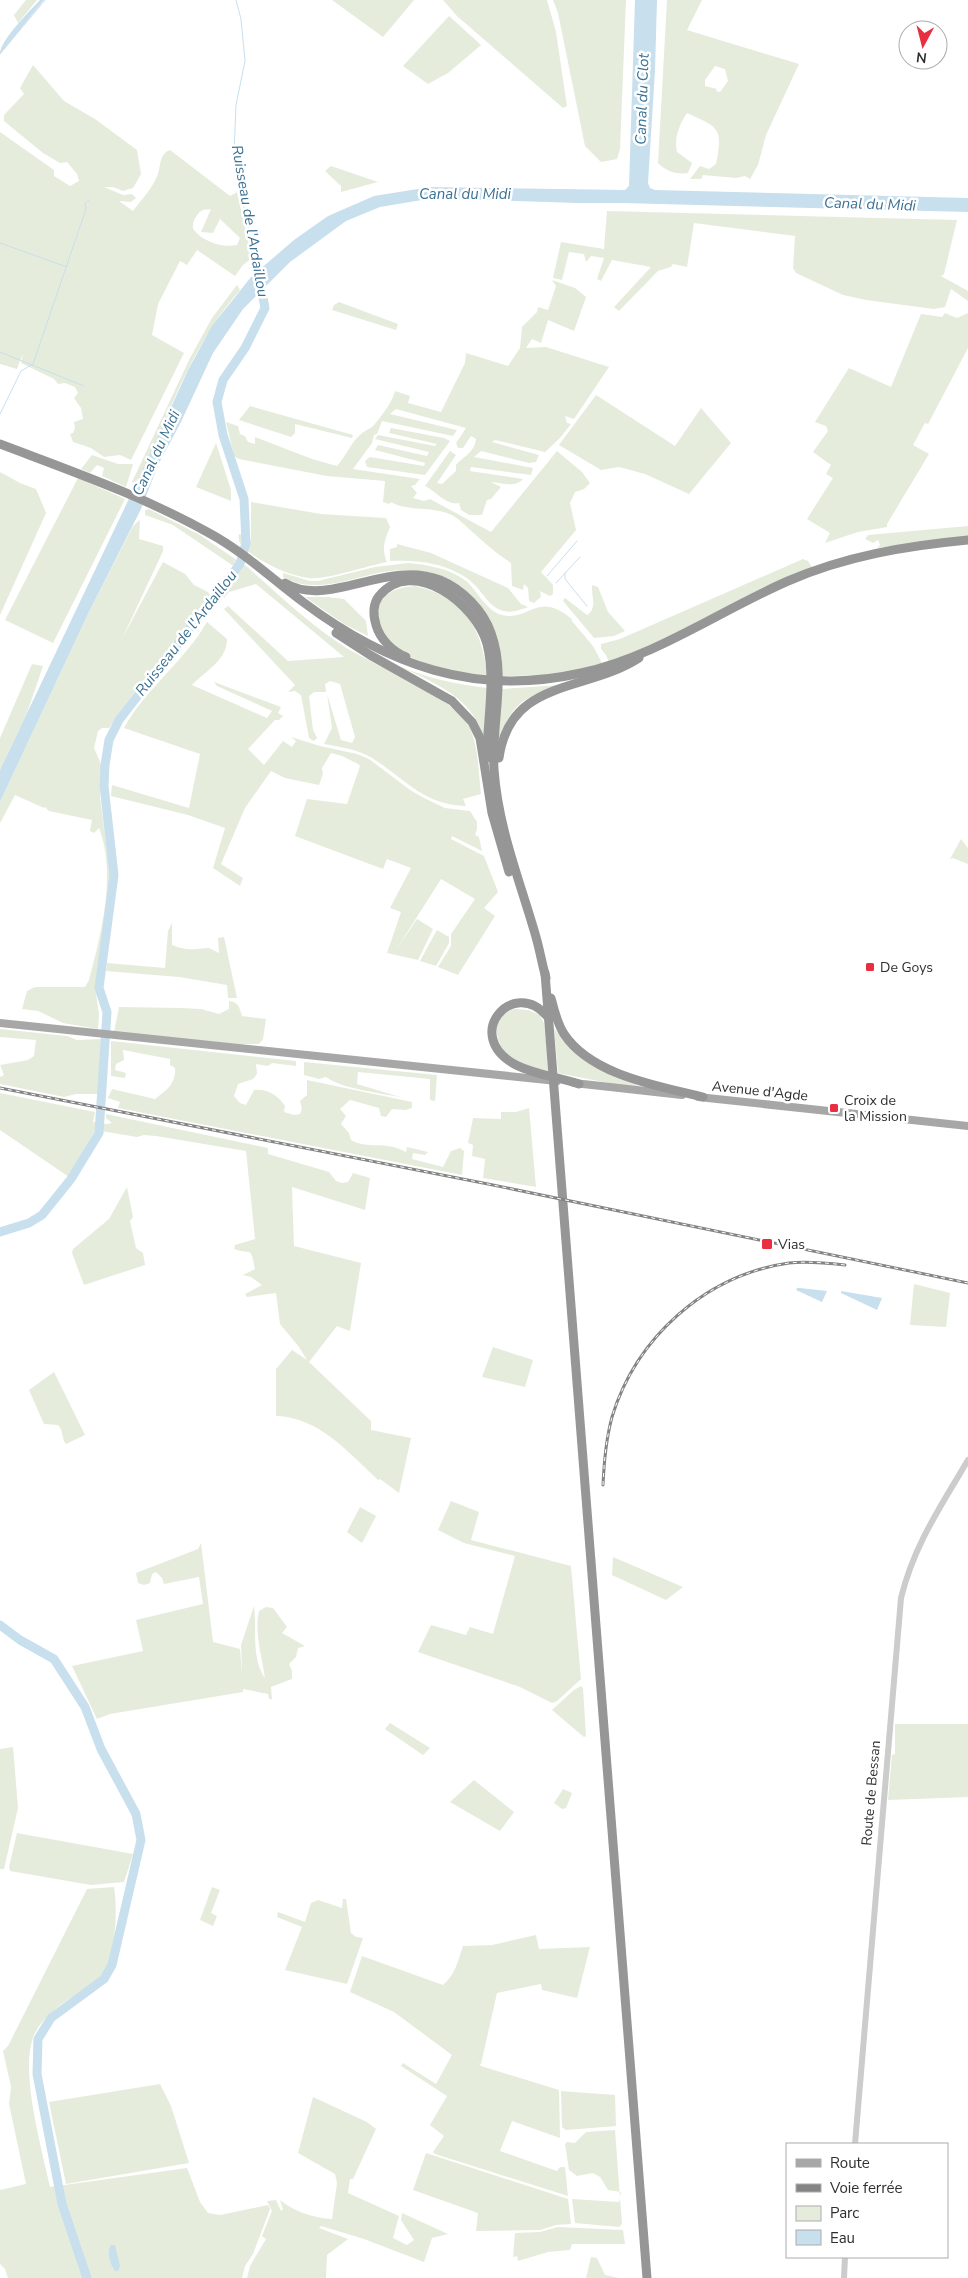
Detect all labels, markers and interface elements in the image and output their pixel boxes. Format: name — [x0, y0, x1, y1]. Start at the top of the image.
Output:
north arrow — [898, 20, 948, 70]
text: N — [915, 47, 928, 67]
water label: Canal du Clot — [630, 52, 654, 145]
water label: Ruisseau de l'Ardaillou — [227, 143, 273, 299]
water label: Canal du Midi — [419, 184, 512, 204]
water label: Canal du Midi — [824, 192, 917, 216]
water label: Canal du Midi — [127, 407, 185, 499]
water label: Ruisseau de l'Ardaillou — [131, 566, 241, 700]
place label: De Goys — [880, 958, 933, 977]
marker: De Goys — [864, 961, 876, 973]
street label: Avenue d'Agde — [711, 1077, 809, 1105]
place label: Croix de la Mission — [844, 1091, 907, 1126]
marker: Croix de la Mission — [828, 1102, 840, 1114]
place label: Vias — [777, 1235, 805, 1254]
marker: Vias — [760, 1237, 774, 1251]
street label: Route de Bessan — [857, 1740, 885, 1846]
legend — [786, 2143, 948, 2258]
text: Route — [830, 2153, 870, 2173]
text: Voie ferrée — [829, 2178, 902, 2198]
text: Parc — [830, 2203, 859, 2223]
text: Eau — [830, 2228, 855, 2248]

